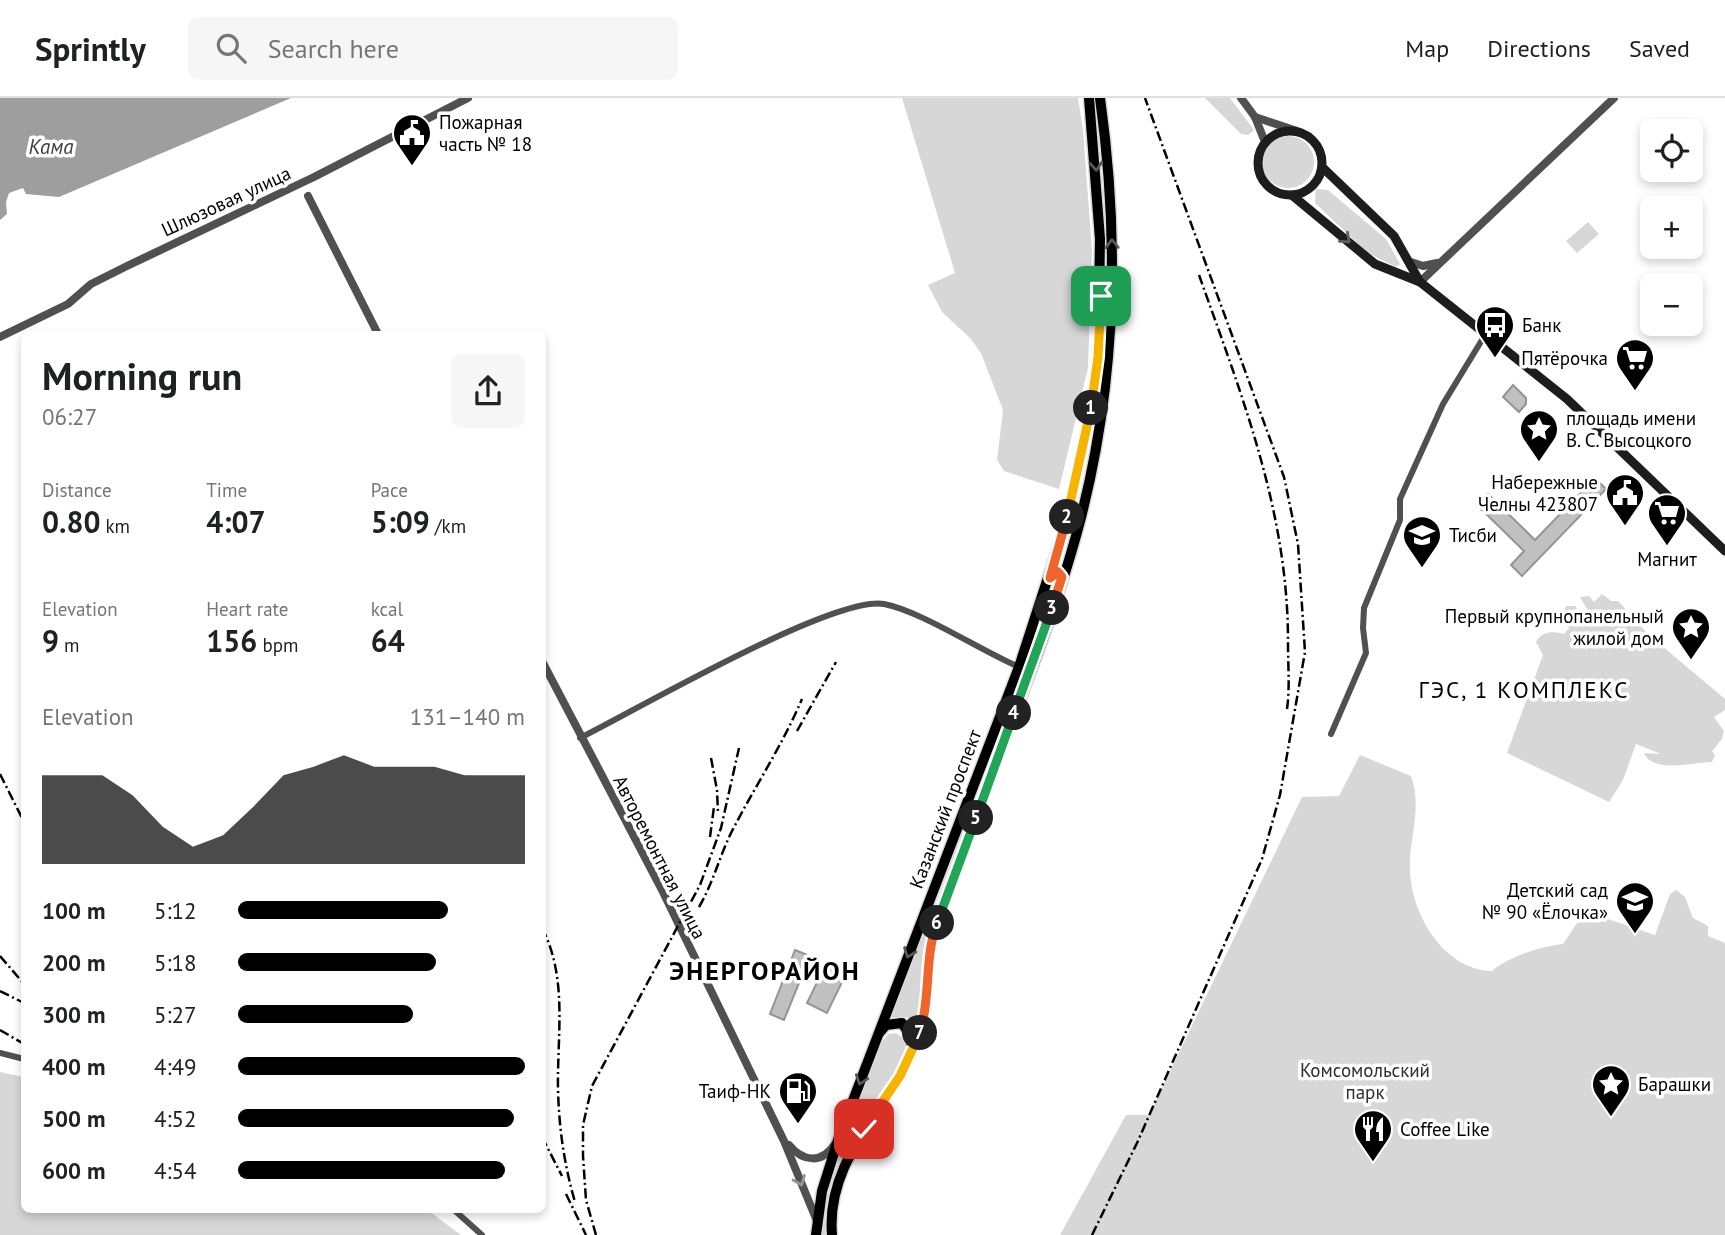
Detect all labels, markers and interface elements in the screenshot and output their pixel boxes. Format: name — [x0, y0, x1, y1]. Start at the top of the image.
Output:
search box — [188, 17, 678, 80]
text: Sprintly — [35, 27, 146, 70]
icon: search — [212, 29, 250, 67]
text: Search here — [268, 32, 399, 65]
text: Map — [1405, 33, 1449, 64]
text: Directions — [1487, 33, 1591, 64]
text: Saved — [1629, 33, 1690, 64]
place label: Пожарная часть № 18 — [439, 110, 532, 156]
public building icon: Пожарная часть № 18 — [391, 112, 433, 167]
map controls — [1640, 119, 1703, 336]
button: locate — [1640, 119, 1703, 182]
water label: Кама — [28, 133, 74, 160]
street label: Шлюзовая улица — [158, 161, 294, 241]
one-way arrow — [1088, 161, 1103, 172]
button: + — [1640, 196, 1703, 259]
one-way arrow — [1338, 231, 1351, 243]
one-way arrow — [1104, 238, 1119, 249]
pin — [1071, 266, 1131, 326]
button: − — [1640, 273, 1703, 336]
icon: arrive — [1082, 277, 1120, 315]
bus stop icon: Банк — [1474, 304, 1516, 359]
place label: Банк — [1522, 313, 1561, 337]
supermarket icon: Пятёрочка — [1614, 337, 1656, 392]
place label: Пятёрочка — [1521, 346, 1608, 370]
text: Morning run — [42, 351, 242, 400]
button: share — [451, 354, 525, 428]
pin: 1 — [1074, 390, 1108, 426]
text: 1 — [1085, 395, 1096, 419]
text: 06:27 — [42, 402, 97, 431]
place label: площадь имени В. С. Высоцкого — [1566, 406, 1696, 452]
place icon: площадь имени В. С. Высоцкого — [1518, 408, 1560, 463]
place label: Набережные Челны 423807 — [1478, 470, 1598, 516]
public building icon: Набережные Челны 423807 — [1604, 472, 1646, 527]
text: Distance — [42, 478, 112, 502]
text: Time — [206, 478, 247, 502]
text: Pace — [371, 478, 408, 502]
supermarket icon: Магнит — [1646, 492, 1688, 547]
pin: 2 — [1050, 500, 1084, 534]
text: 0.80 — [42, 502, 100, 541]
text: 4:07 — [206, 502, 265, 541]
text: 5:09 — [371, 502, 430, 541]
text: 2 — [1061, 504, 1072, 528]
text: km — [100, 514, 130, 538]
text: /km — [430, 514, 466, 538]
school or university icon: Тисби — [1401, 514, 1443, 569]
place label: Тисби — [1449, 523, 1497, 547]
place label: Магнит — [1637, 547, 1697, 571]
pin: 3 — [1034, 590, 1070, 626]
text: 3 — [1046, 595, 1057, 619]
text: Elevation — [42, 597, 118, 621]
text: Heart rate — [206, 597, 288, 621]
text: kcal — [371, 597, 403, 621]
place label: Первый крупнопанельный жилой дом — [1445, 604, 1664, 650]
place icon: Первый крупнопанельный жилой дом — [1670, 606, 1712, 661]
text: 9 — [42, 621, 59, 660]
text: 156 — [206, 621, 257, 660]
text: 64 — [371, 621, 405, 660]
text: m — [59, 633, 80, 657]
text: bpm — [257, 633, 298, 657]
district label: ГЭС, 1 КОМПЛЕКС — [1419, 675, 1629, 704]
pin: 4 — [996, 696, 1032, 730]
text: 4 — [1008, 700, 1019, 724]
text: Elevation — [42, 702, 134, 731]
text: 131–140 m — [410, 702, 525, 731]
street label: Казанский проспект — [904, 726, 986, 892]
street label: Авторемонтная улица — [608, 771, 712, 943]
pin: 5 — [958, 800, 993, 836]
text: 5 — [970, 805, 981, 829]
place label: Детский сад № 90 «Ёлочка» — [1482, 878, 1608, 924]
school or university icon: Детский сад № 90 «Ёлочка» — [1614, 880, 1656, 935]
text: 100 m — [42, 896, 105, 925]
text: 5:12 — [154, 896, 197, 925]
pin: 6 — [920, 906, 954, 940]
text: 6 — [931, 910, 942, 934]
one-way arrow — [903, 946, 917, 958]
text: 200 m — [42, 948, 105, 977]
text: 5:18 — [154, 948, 197, 977]
district label: ЭНЕРГОРАЙОН — [669, 954, 861, 987]
text: 300 m — [42, 1000, 105, 1029]
text: 5:27 — [154, 1000, 197, 1029]
pin: 7 — [902, 1016, 937, 1051]
text: 7 — [914, 1020, 925, 1044]
text: 400 m — [42, 1052, 105, 1081]
text: 4:49 — [154, 1052, 197, 1081]
park label: Комсомольский парк — [1300, 1058, 1430, 1104]
place icon: Барашки — [1590, 1063, 1632, 1118]
fuel station icon: Таиф-НК — [777, 1070, 819, 1125]
place label: Барашки — [1638, 1072, 1711, 1096]
one-way arrow — [855, 1074, 869, 1086]
place label: Таиф-НК — [699, 1079, 771, 1103]
pin — [834, 1099, 894, 1159]
text: 500 m — [42, 1104, 105, 1133]
text: 4:52 — [154, 1104, 197, 1133]
restaurant icon: Coffee Like — [1352, 1108, 1394, 1163]
icon: check — [845, 1110, 883, 1148]
place label: Coffee Like — [1400, 1117, 1490, 1141]
text: 600 m — [42, 1156, 105, 1185]
text: 4:54 — [154, 1156, 197, 1185]
one-way arrow — [792, 1174, 806, 1186]

